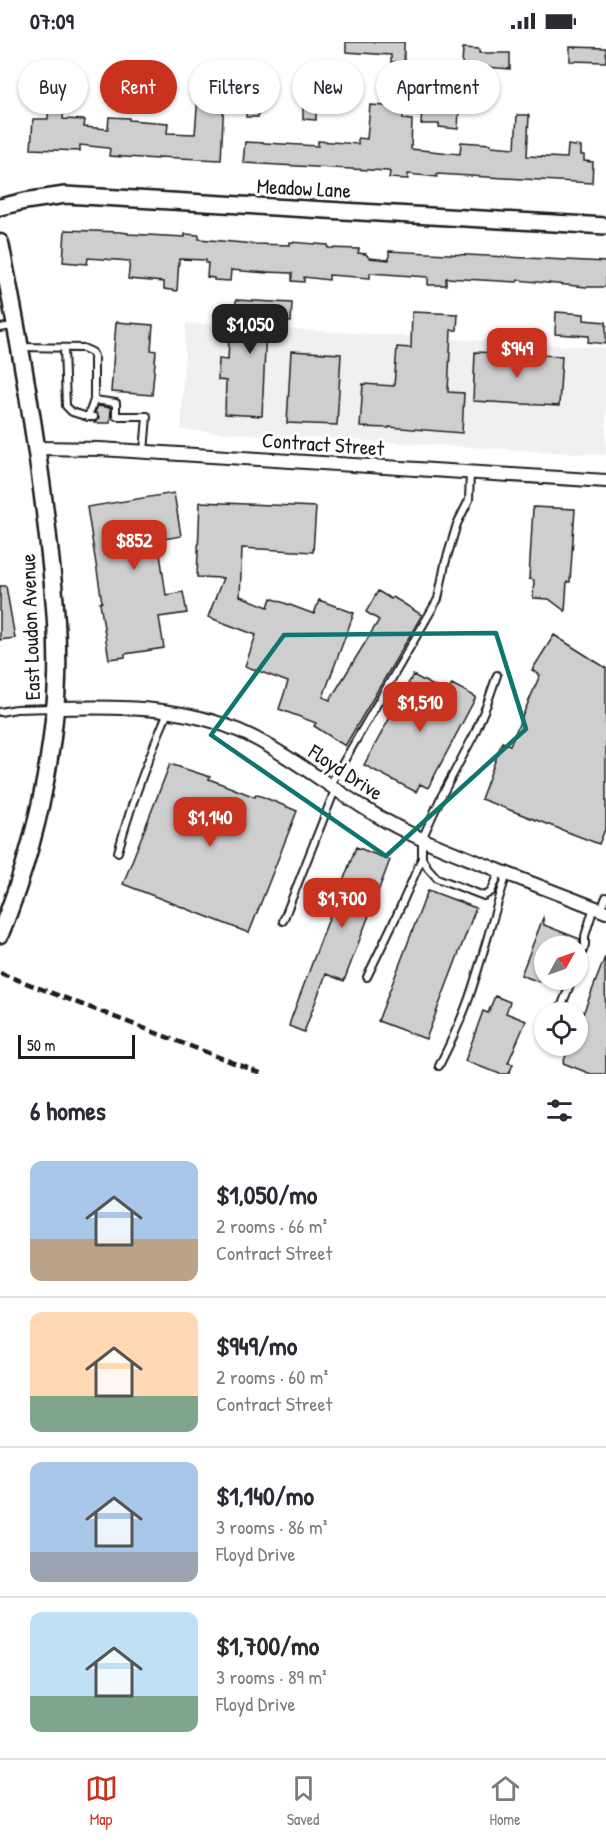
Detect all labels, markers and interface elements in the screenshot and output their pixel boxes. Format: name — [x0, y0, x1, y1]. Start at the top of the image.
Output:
text: 07:09 — [30, 6, 74, 36]
chip: Buy — [18, 60, 88, 114]
chip: Rent — [100, 60, 177, 114]
chip: Filters — [189, 60, 280, 114]
chip: New — [292, 60, 364, 114]
chip: Apartment — [376, 60, 500, 114]
street label: Meadow Lane — [256, 171, 352, 205]
pin: $1,050 — [201, 304, 299, 355]
text: $1,050 — [226, 310, 274, 337]
pin: $949 — [481, 328, 553, 379]
text: $949 — [501, 334, 533, 361]
street label: Contract Street — [261, 425, 386, 463]
pin: $852 — [98, 520, 170, 571]
text: $852 — [116, 526, 152, 553]
street label: East Loudon Avenue — [13, 553, 47, 701]
pin: $1,510 — [371, 682, 469, 733]
text: $1,510 — [397, 688, 443, 715]
street label: Floyd Drive — [302, 737, 389, 807]
pin: $1,140 — [161, 797, 259, 848]
text: $1,140 — [187, 803, 233, 830]
pin: $1,700 — [293, 878, 391, 929]
text: $1,700 — [317, 884, 367, 911]
north arrow — [534, 936, 588, 990]
map controls — [534, 936, 588, 1056]
button: locate — [534, 1002, 588, 1056]
scale bar — [18, 1032, 135, 1060]
text: 50 m — [27, 1034, 56, 1056]
text: 6 homes — [30, 1093, 106, 1128]
icon: filters — [543, 1094, 576, 1127]
text: $1,050/mo — [216, 1177, 317, 1212]
icon: home — [78, 1185, 150, 1257]
text: 2 rooms · 66 m² — [216, 1212, 327, 1239]
text: Contract Street — [216, 1239, 332, 1266]
text: $949/mo — [216, 1328, 297, 1363]
icon: home — [78, 1336, 150, 1408]
text: 2 rooms · 60 m² — [216, 1363, 328, 1390]
text: Contract Street — [216, 1390, 332, 1417]
text: $1,140/mo — [216, 1478, 314, 1513]
icon: home — [78, 1486, 150, 1558]
text: 3 rooms · 86 m² — [216, 1513, 327, 1540]
text: Floyd Drive — [216, 1540, 295, 1567]
text: $1,700/mo — [216, 1628, 319, 1663]
icon: home — [78, 1636, 150, 1708]
text: 3 rooms · 89 m² — [216, 1663, 327, 1690]
text: Floyd Drive — [216, 1690, 295, 1717]
tab: Map — [85, 1772, 118, 1830]
tab: Saved — [287, 1772, 320, 1830]
tab: Home — [489, 1772, 522, 1830]

